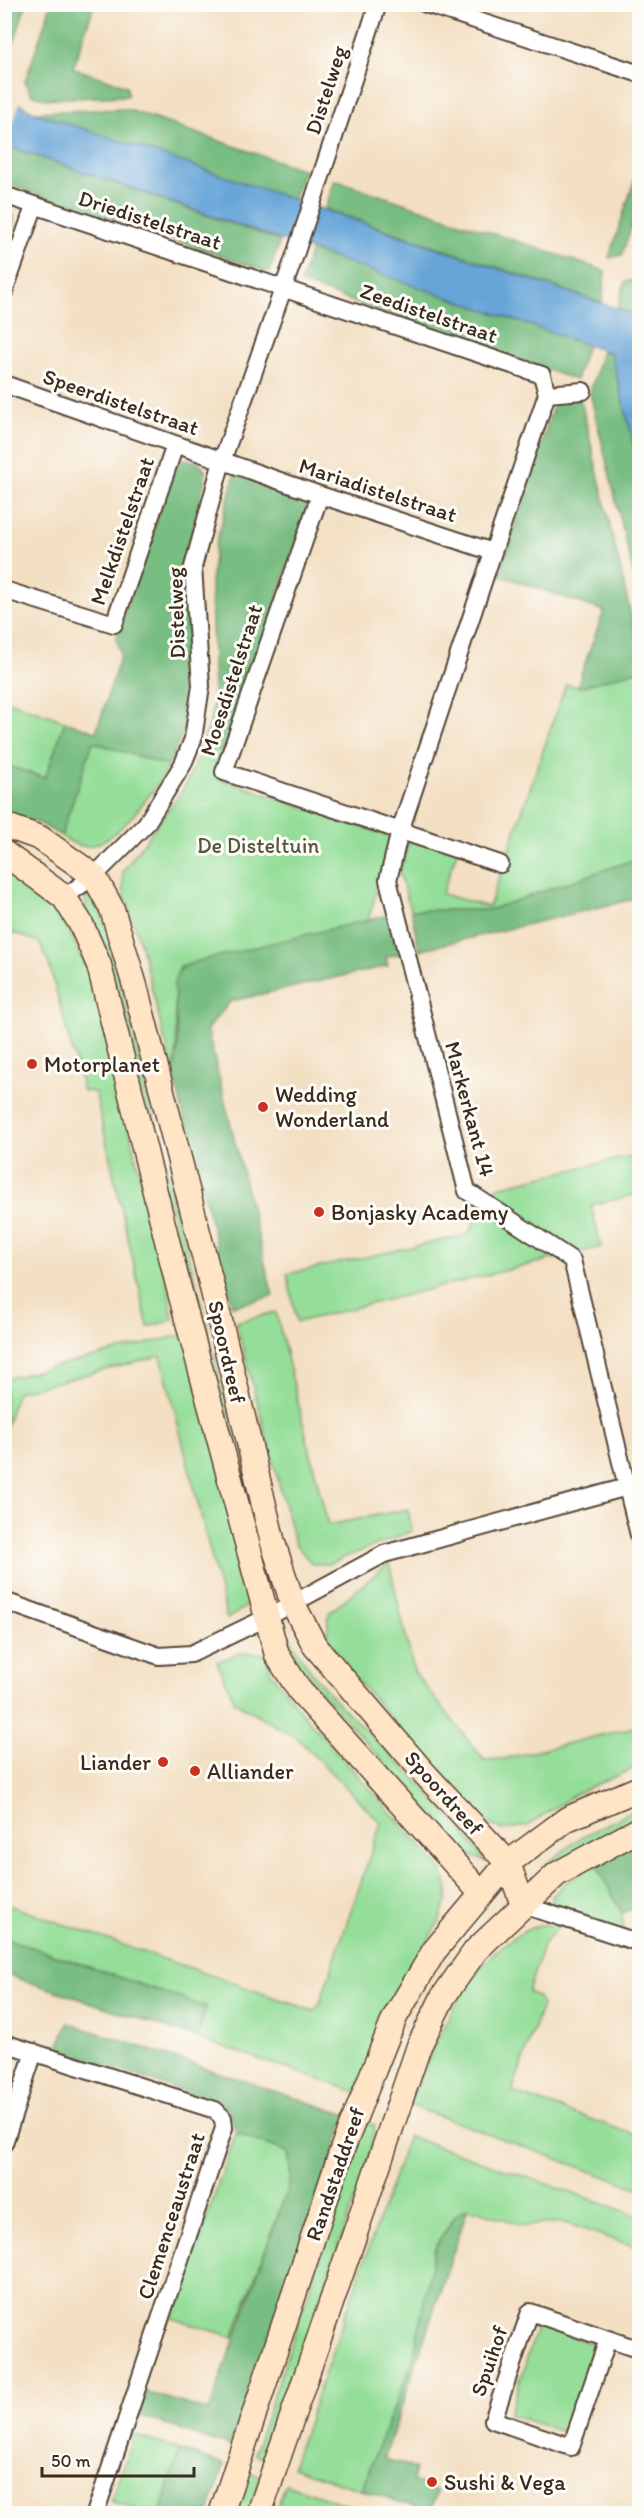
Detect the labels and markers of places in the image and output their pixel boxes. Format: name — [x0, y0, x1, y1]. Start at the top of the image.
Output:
place label: Motorplanet — [44, 1051, 160, 1078]
marker: Motorplanet — [25, 1057, 39, 1071]
place label: Wedding Wonderland — [275, 1081, 389, 1133]
marker: Wedding Wonderland — [256, 1100, 270, 1114]
place label: Bonjasky Academy — [331, 1199, 509, 1226]
marker: Bonjasky Academy — [312, 1205, 326, 1219]
place label: Liander — [80, 1749, 151, 1776]
marker: Liander — [156, 1755, 170, 1769]
place label: Alliander — [207, 1758, 294, 1785]
marker: Alliander — [188, 1764, 202, 1778]
place label: Sushi & Vega — [444, 2469, 566, 2496]
marker: Sushi & Vega — [425, 2475, 439, 2489]

